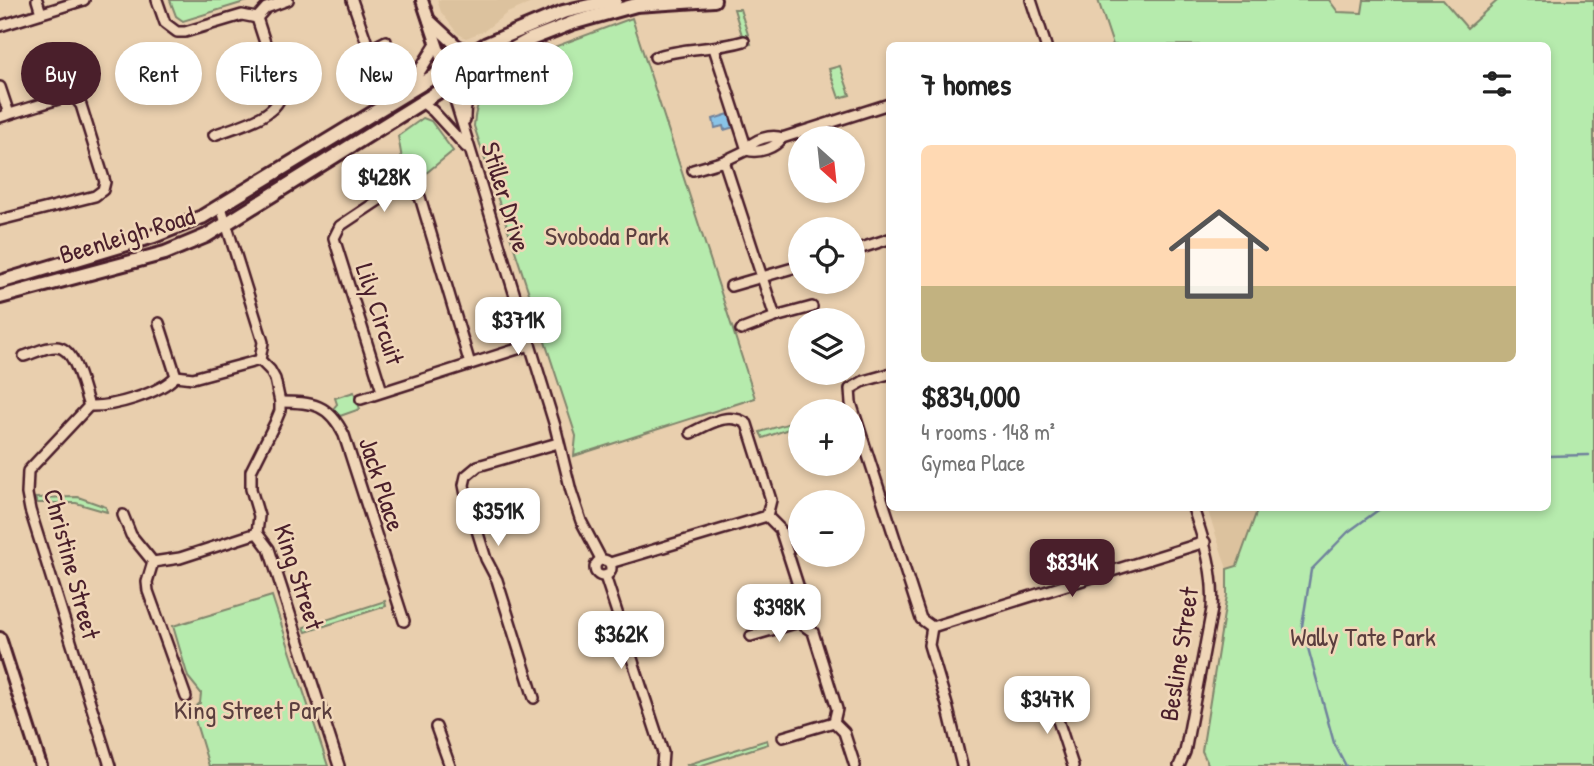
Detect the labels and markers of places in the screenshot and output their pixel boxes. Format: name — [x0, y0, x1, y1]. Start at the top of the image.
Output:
pin: $428K — [335, 154, 433, 214]
pin: $371K — [469, 298, 567, 357]
pin: $351K — [449, 489, 547, 548]
pin: $834K — [1023, 540, 1121, 599]
pin: $398K — [730, 584, 828, 644]
pin: $362K — [572, 612, 670, 671]
pin: $347K — [998, 676, 1096, 736]

